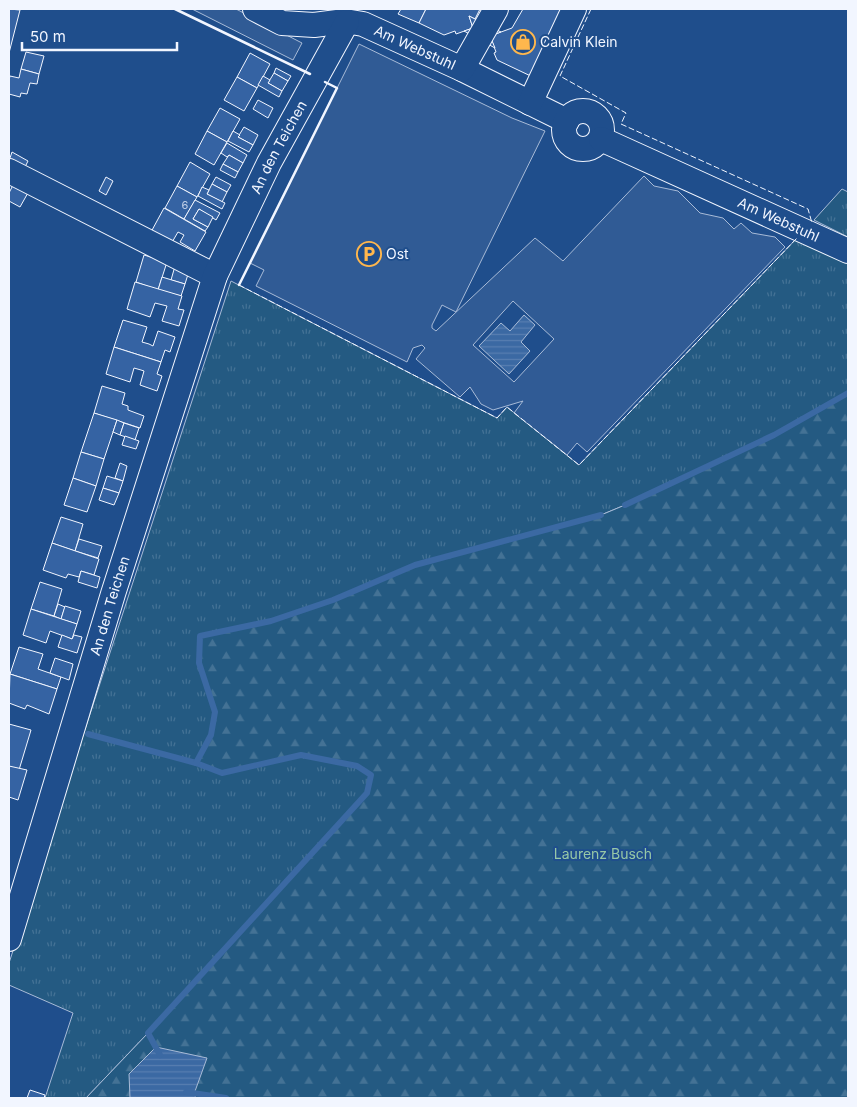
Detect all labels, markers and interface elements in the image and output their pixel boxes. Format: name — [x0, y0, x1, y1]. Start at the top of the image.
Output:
scale bar — [22, 20, 178, 52]
street label: Am Webstuhl — [372, 21, 459, 73]
text: 50 m — [30, 27, 66, 46]
shop icon: Calvin Klein — [510, 29, 536, 55]
place label: Calvin Klein — [540, 33, 618, 50]
street label: An den Teichen — [247, 97, 310, 196]
street label: Am Webstuhl — [735, 193, 822, 245]
house number: 6 — [182, 198, 189, 212]
parking icon: Ost — [356, 241, 382, 267]
place label: Ost — [386, 245, 409, 262]
street label: An den Teichen — [86, 554, 133, 657]
park label: Laurenz Busch — [554, 845, 652, 862]

